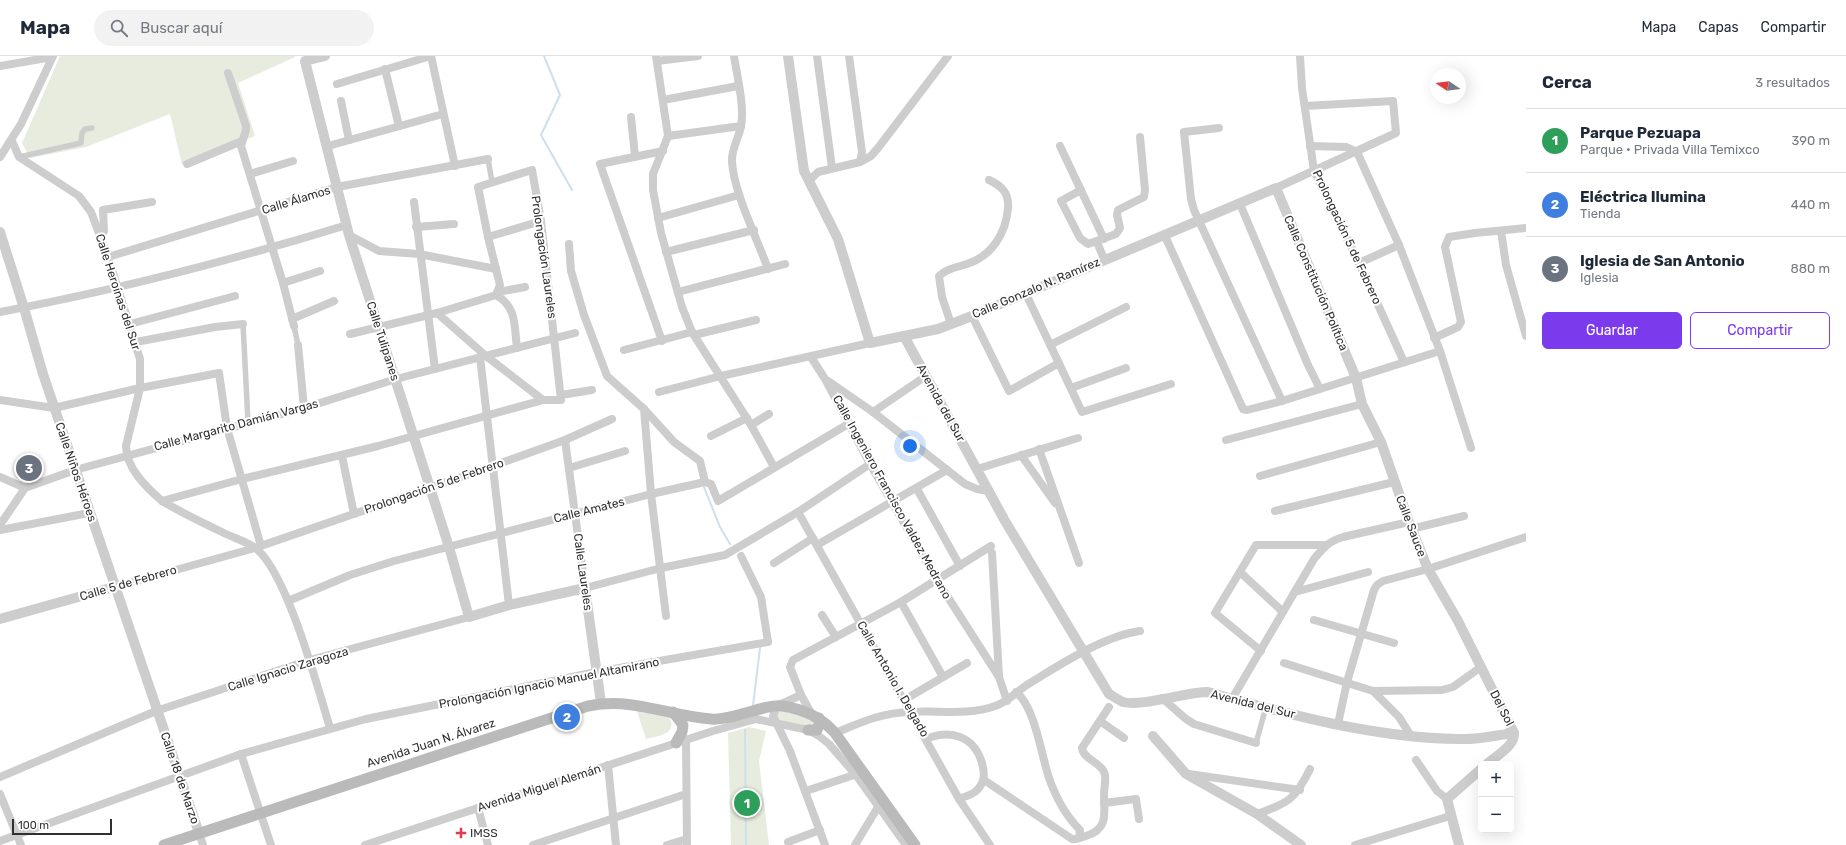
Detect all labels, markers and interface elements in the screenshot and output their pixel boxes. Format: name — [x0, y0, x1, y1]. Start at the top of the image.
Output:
search box — [94, 10, 374, 46]
text: Mapa — [20, 16, 70, 39]
icon: search — [108, 17, 130, 39]
text: Buscar aquí — [140, 19, 222, 37]
text: Mapa — [1641, 19, 1676, 36]
text: Capas — [1698, 19, 1739, 36]
text: Compartir — [1761, 19, 1826, 36]
north arrow — [1430, 68, 1466, 104]
text: Cerca — [1542, 72, 1592, 92]
text: 3 resultados — [1755, 75, 1830, 90]
text: Parque Pezuapa — [1580, 124, 1701, 142]
text: 1 — [1552, 133, 1558, 148]
text: 390 m — [1791, 133, 1830, 148]
text: Parque · Privada Villa Temixco — [1580, 142, 1760, 157]
street label: Prolongación 5 de Febrero — [1310, 168, 1384, 307]
street label: Calle Álamos — [260, 183, 332, 217]
text: Eléctrica Ilumina — [1580, 188, 1706, 206]
street label: Prolongación Laureles — [528, 195, 560, 319]
text: 2 — [1551, 197, 1559, 212]
text: 440 m — [1791, 197, 1830, 212]
text: Tienda — [1580, 206, 1621, 221]
street label: Calle Constitución Política — [1281, 213, 1351, 353]
street label: Calle Heroínas del Sur — [93, 232, 144, 352]
text: Iglesia de San Antonio — [1580, 252, 1745, 270]
street label: Calle Gonzalo N. Ramírez — [970, 255, 1102, 321]
text: 3 — [1551, 261, 1559, 276]
text: 880 m — [1790, 261, 1830, 276]
text: Iglesia — [1580, 270, 1619, 285]
street label: Calle Tulipanes — [364, 299, 402, 383]
button: Guardar — [1542, 312, 1682, 349]
button: Compartir — [1690, 312, 1830, 349]
street label: Avenida del Sur — [914, 362, 968, 445]
street label: Calle Ingeniero Francisco Valdez Medrano — [830, 393, 954, 601]
street label: Calle Margarito Damián Vargas — [152, 396, 320, 454]
street label: Calle Niños Héroes — [52, 421, 100, 523]
your location — [900, 436, 920, 456]
pin: 3 — [16, 453, 42, 483]
street label: Prolongación 5 de Febrero — [362, 455, 506, 516]
street label: Calle Sauce — [1393, 493, 1429, 559]
street label: Calle Amates — [552, 494, 626, 526]
street label: Calle Laureles — [571, 533, 595, 611]
street label: Calle 5 de Febrero — [78, 562, 178, 604]
street label: Calle Antonio I. Delgado — [854, 619, 932, 740]
street label: Calle Ignacio Zaragoza — [226, 644, 350, 694]
street label: Prolongación Ignacio Manuel Altamirano — [438, 655, 660, 711]
street label: Avenida del Sur — [1209, 687, 1297, 721]
street label: Del Sol — [1487, 688, 1517, 728]
pin: 2 — [554, 702, 580, 732]
street label: Avenida Juan N. Álvarez — [365, 716, 497, 770]
street label: Calle 18 de Marzo — [158, 730, 202, 826]
street label: Avenida Miguel Alemán — [475, 761, 603, 815]
map controls — [1478, 761, 1514, 833]
button: + — [1478, 761, 1514, 797]
pin: 1 — [734, 788, 760, 818]
button: − — [1478, 797, 1514, 833]
scale bar — [12, 817, 112, 836]
text: 100 m — [18, 819, 49, 832]
place label: IMSS — [470, 826, 498, 840]
marker: IMSS — [455, 827, 467, 839]

